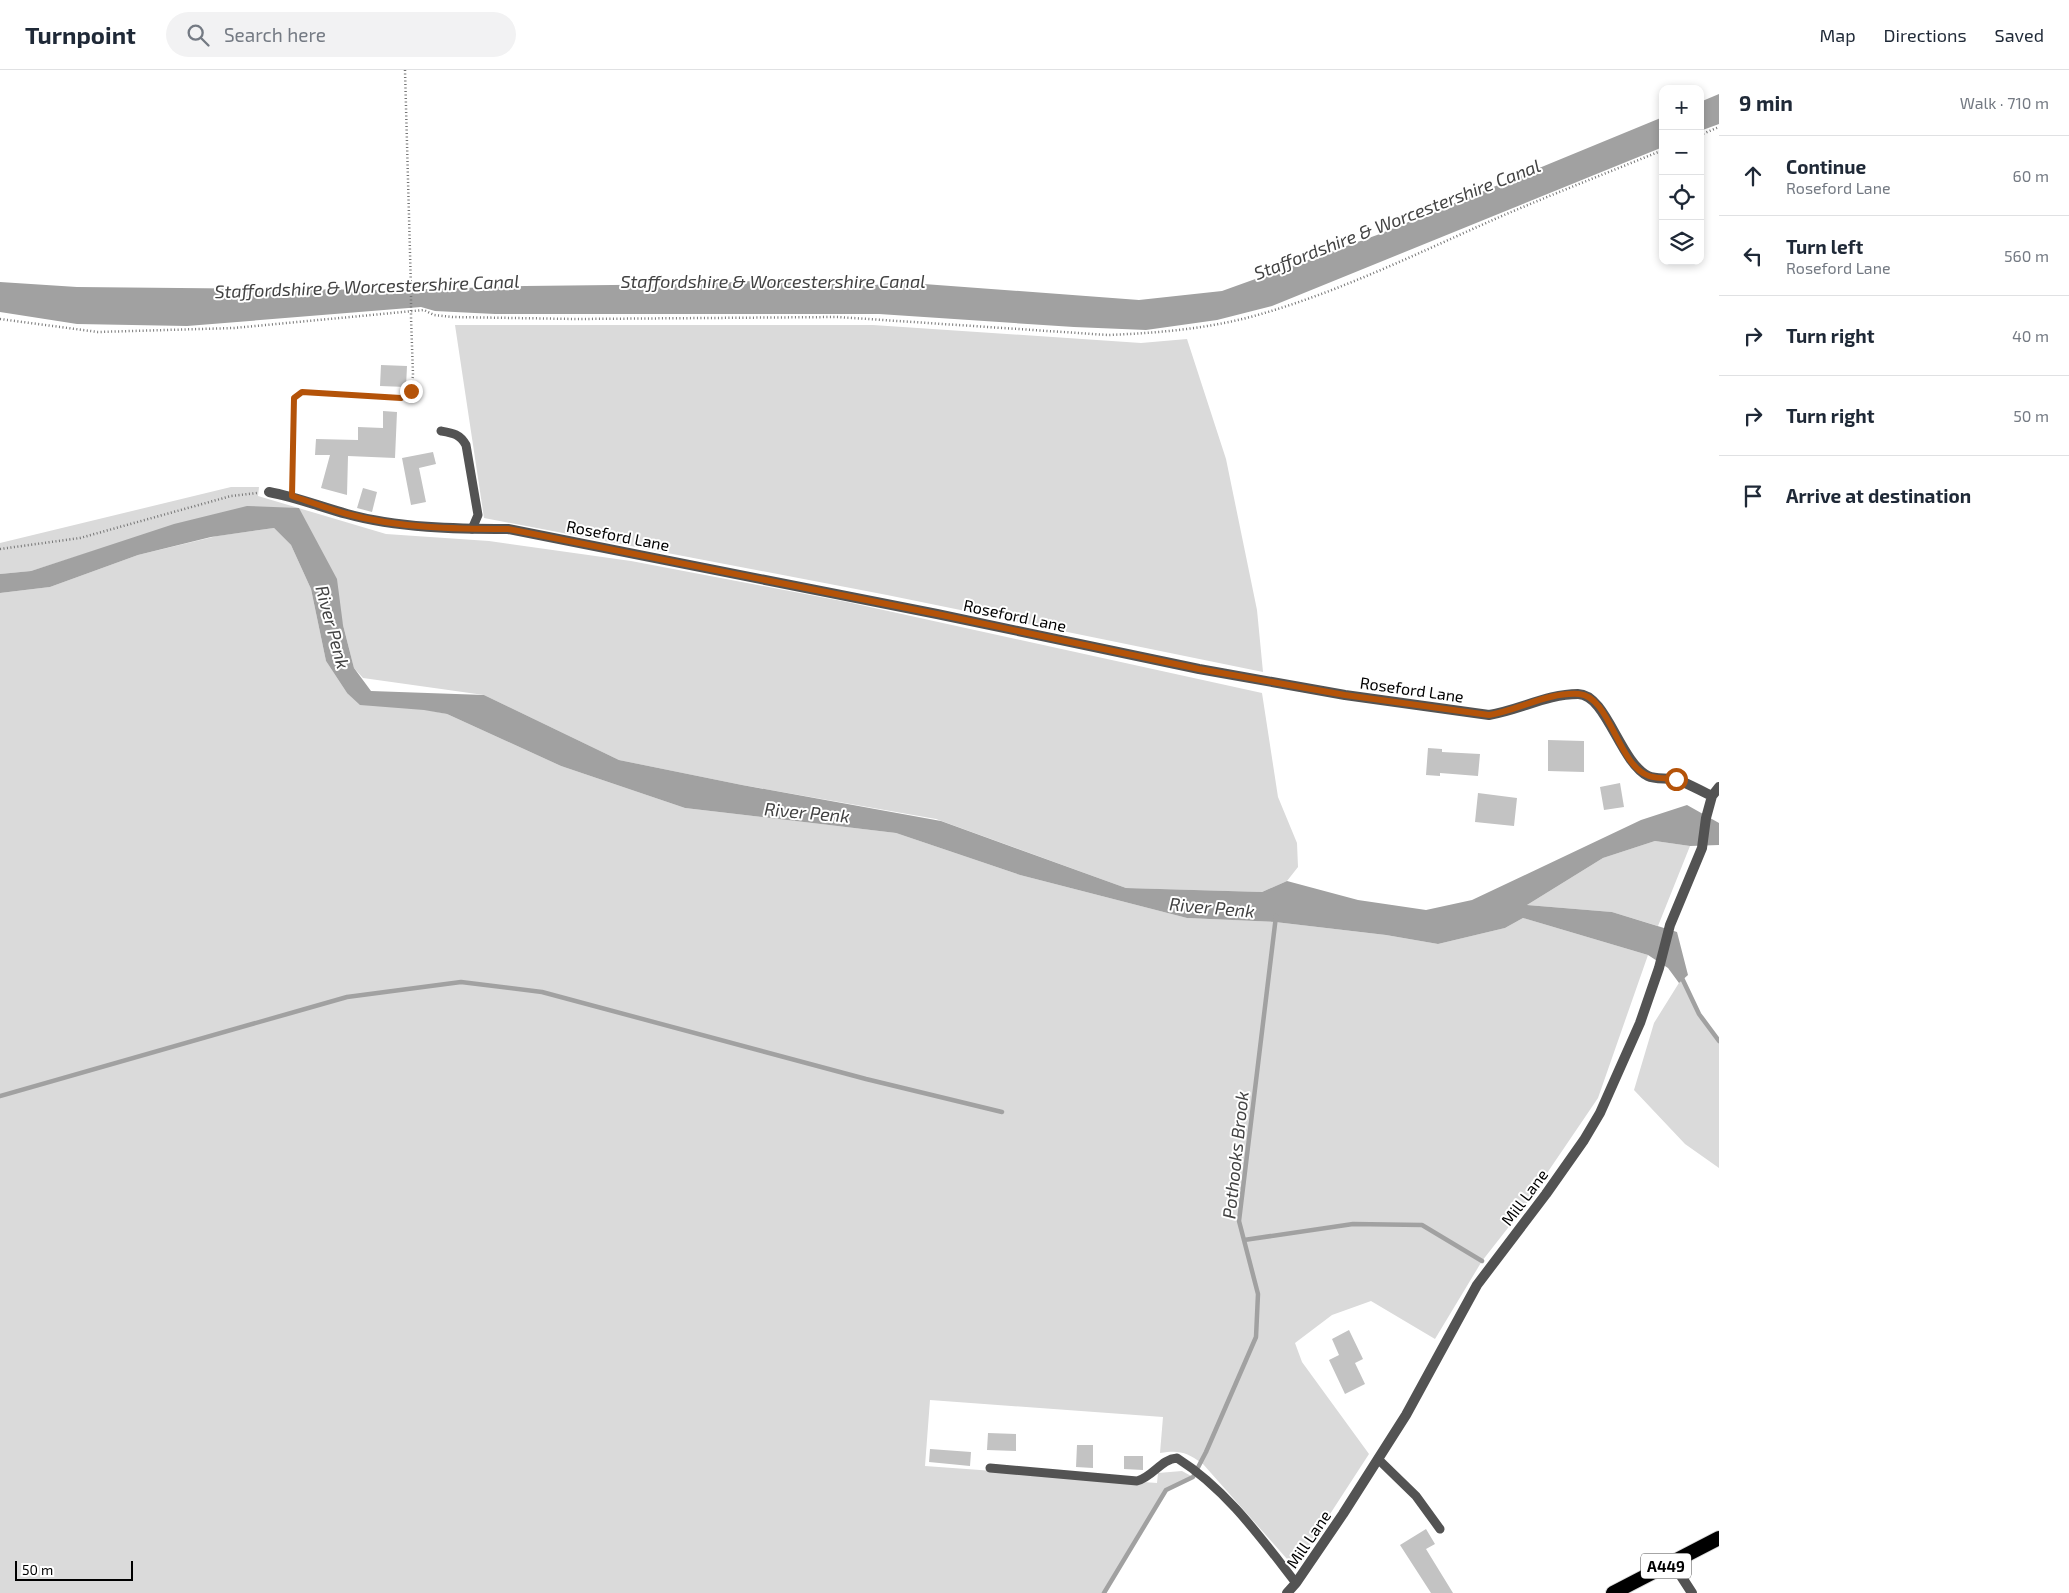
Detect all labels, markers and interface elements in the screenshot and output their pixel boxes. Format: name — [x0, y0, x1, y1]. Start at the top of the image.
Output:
search box — [166, 12, 516, 57]
text: Turnpoint — [25, 20, 136, 49]
icon: search — [184, 21, 212, 49]
text: Search here — [224, 23, 326, 46]
text: Map — [1819, 24, 1856, 46]
text: Directions — [1884, 24, 1967, 46]
text: Saved — [1995, 24, 2044, 46]
map controls — [1659, 85, 1704, 265]
button: + — [1659, 85, 1704, 130]
text: 9 min — [1739, 90, 1793, 115]
text: Walk · 710 m — [1960, 93, 2049, 112]
button: − — [1659, 130, 1704, 175]
water label: Staffordshire & Worcestershire Canal — [1251, 154, 1543, 284]
text: Continue — [1786, 155, 1866, 178]
icon: ahead — [1739, 162, 1767, 190]
text: 60 m — [2013, 166, 2049, 185]
button: locate — [1659, 175, 1704, 220]
text: Roseford Lane — [1786, 178, 1891, 197]
button: layers — [1659, 220, 1704, 265]
text: Turn left — [1786, 235, 1863, 258]
icon: left — [1739, 242, 1767, 270]
text: 560 m — [2004, 246, 2049, 265]
text: Roseford Lane — [1786, 258, 1891, 277]
water label: Staffordshire & Worcestershire Canal — [214, 270, 520, 302]
water label: Staffordshire & Worcestershire Canal — [620, 270, 926, 292]
icon: right — [1739, 322, 1767, 350]
text: Turn right — [1786, 324, 1874, 347]
text: 40 m — [2012, 326, 2049, 345]
route end — [400, 380, 423, 403]
icon: right — [1739, 402, 1767, 430]
text: Turn right — [1786, 404, 1874, 427]
text: 50 m — [2013, 406, 2049, 425]
icon: arrive — [1739, 482, 1767, 510]
text: Arrive at destination — [1786, 484, 1971, 507]
street label: Roseford Lane — [565, 516, 671, 554]
water label: River Penk — [311, 583, 355, 671]
street label: Roseford Lane — [962, 595, 1068, 635]
street label: Roseford Lane — [1359, 672, 1465, 706]
route start — [1665, 768, 1688, 791]
water label: River Penk — [763, 797, 851, 827]
water label: River Penk — [1168, 892, 1256, 922]
water label: Pothooks Brook — [1217, 1090, 1253, 1220]
street label: Mill Lane — [1497, 1165, 1551, 1229]
street label: Mill Lane — [1282, 1507, 1334, 1571]
road number: A449 — [1641, 1554, 1691, 1578]
scale bar — [15, 1558, 132, 1581]
text: 50 m — [22, 1561, 53, 1578]

